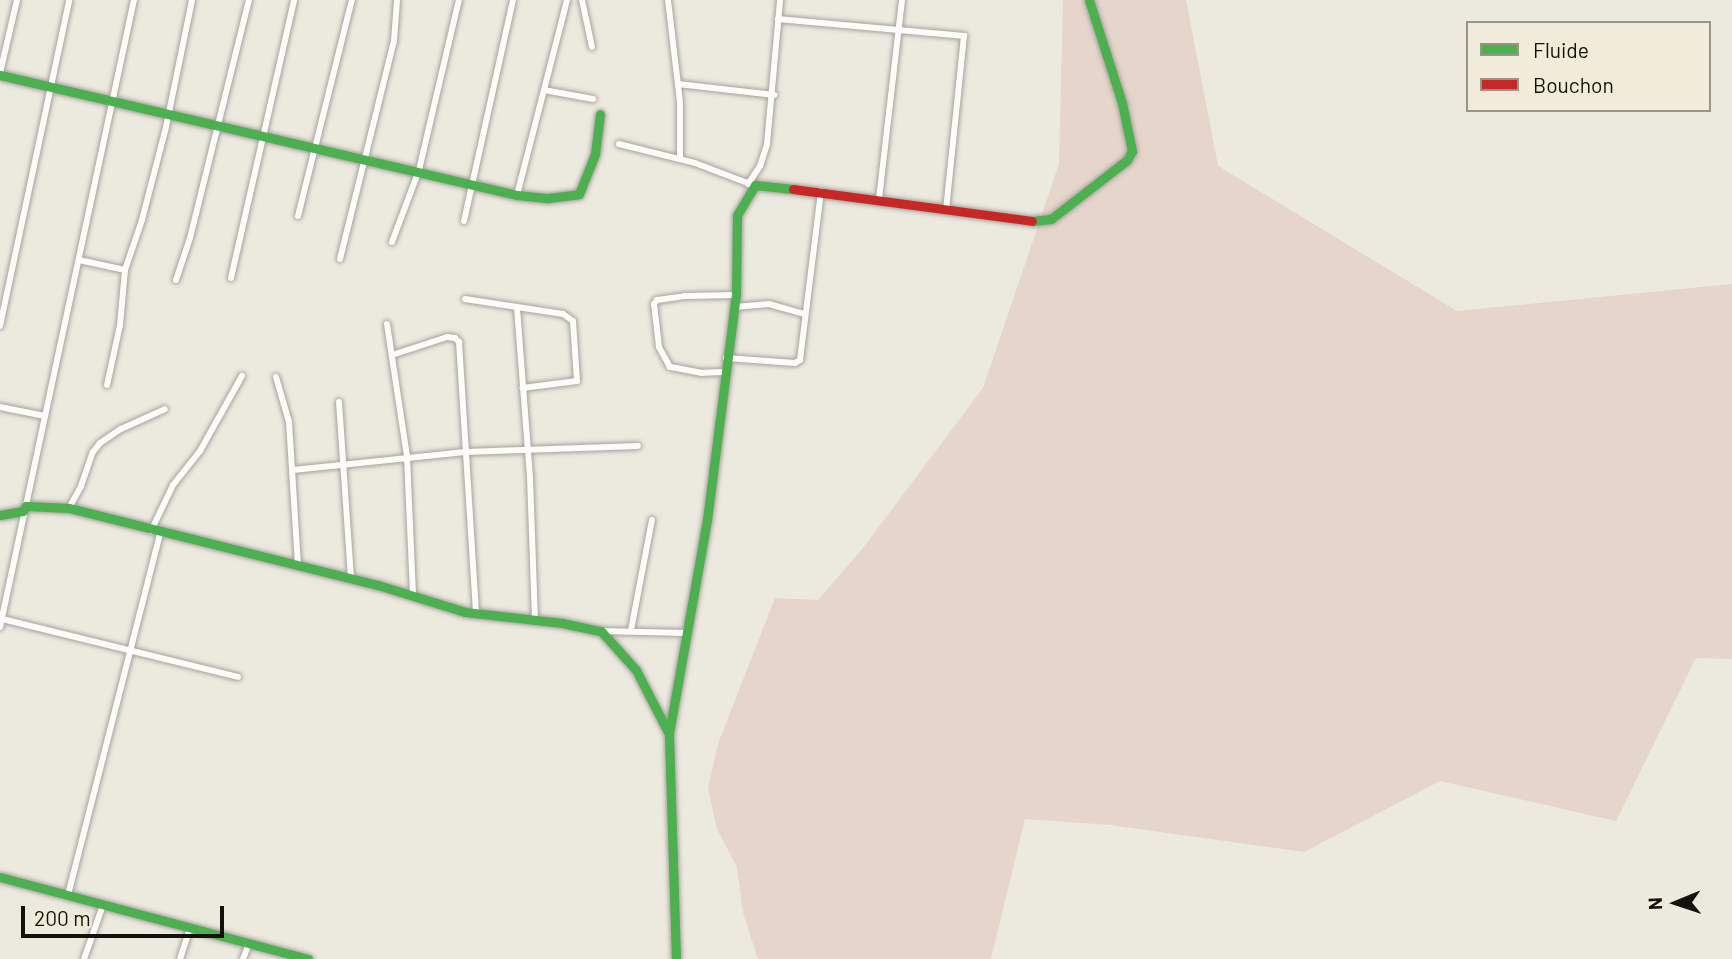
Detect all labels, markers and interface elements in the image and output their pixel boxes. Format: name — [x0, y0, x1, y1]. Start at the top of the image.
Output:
legend — [1466, 21, 1711, 112]
text: Fluide — [1533, 37, 1589, 62]
text: Bouchon — [1533, 72, 1614, 97]
north arrow — [1641, 868, 1711, 938]
scale bar — [24, 892, 228, 936]
text: N — [1643, 897, 1666, 910]
text: 200 m — [34, 905, 91, 930]

